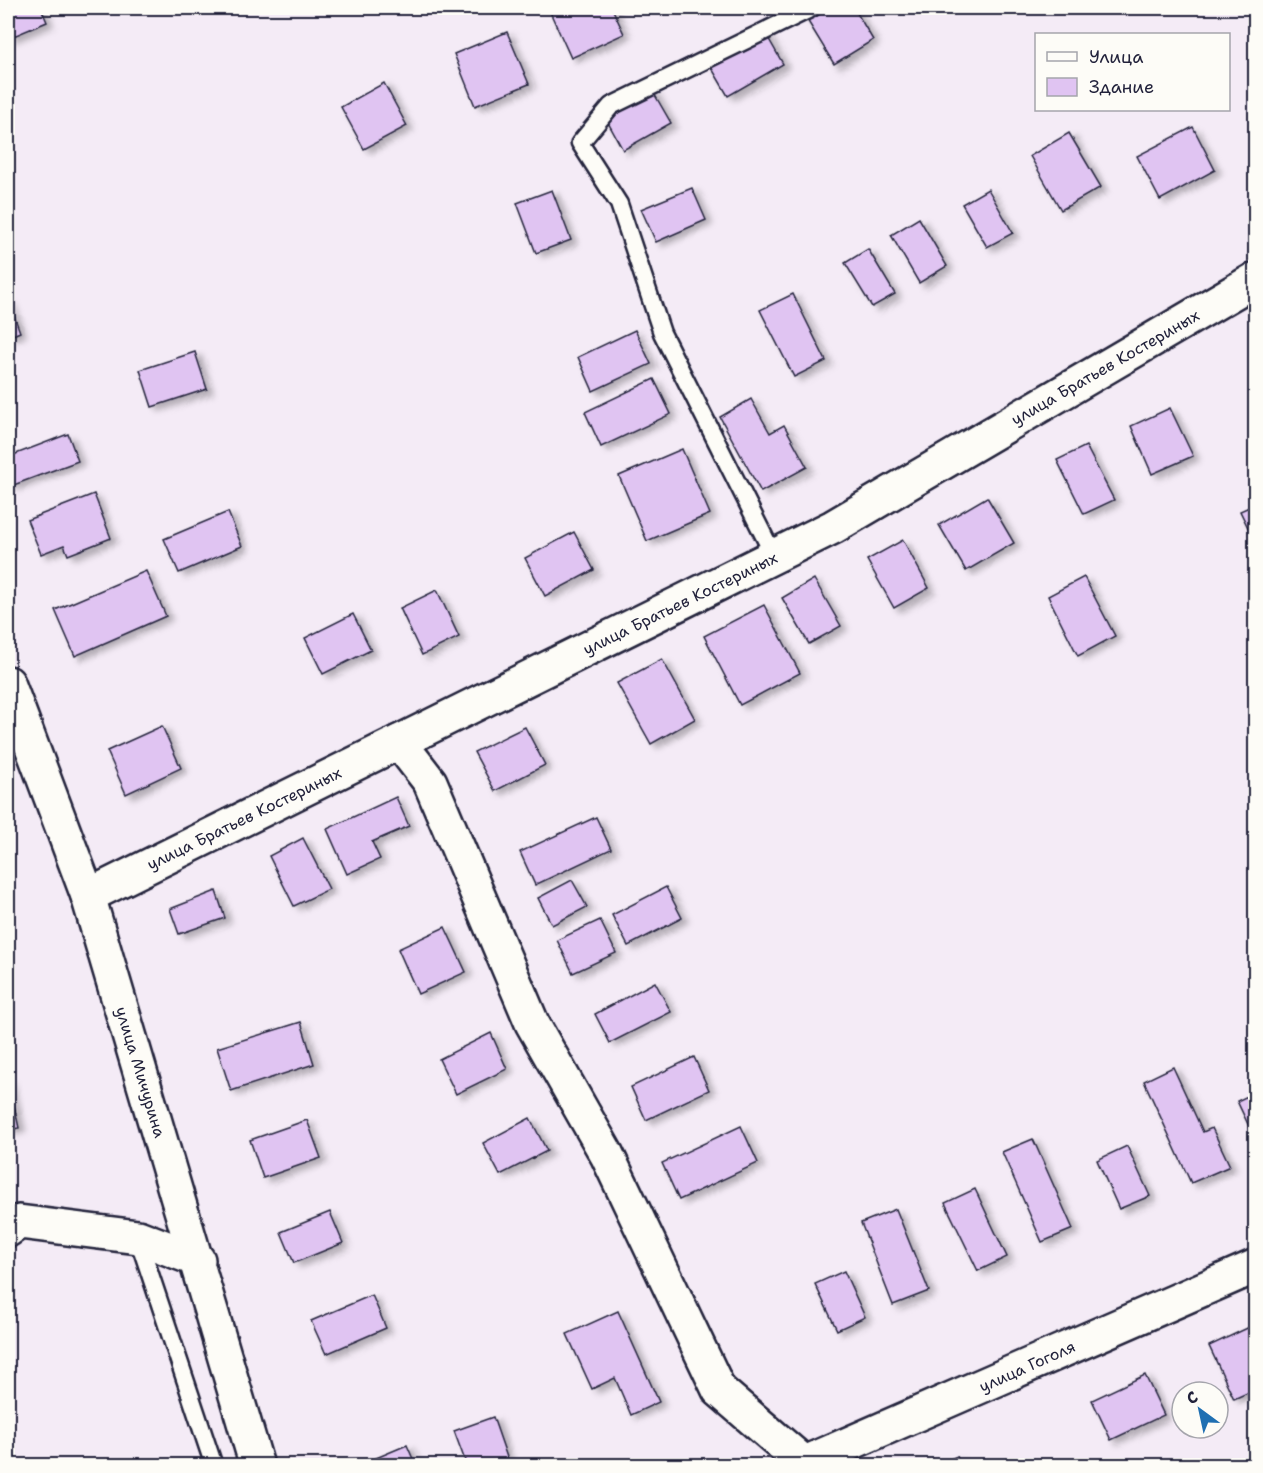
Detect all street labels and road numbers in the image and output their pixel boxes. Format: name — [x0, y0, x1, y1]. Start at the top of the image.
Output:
street label: улица Братьев Костериных — [1007, 305, 1203, 430]
street label: улица Братьев Костериных — [579, 547, 781, 660]
street label: улица Братьев Костериных — [143, 762, 345, 875]
street label: улица Мичурина — [111, 1004, 170, 1140]
street label: улица Гоголя — [976, 1336, 1079, 1397]

